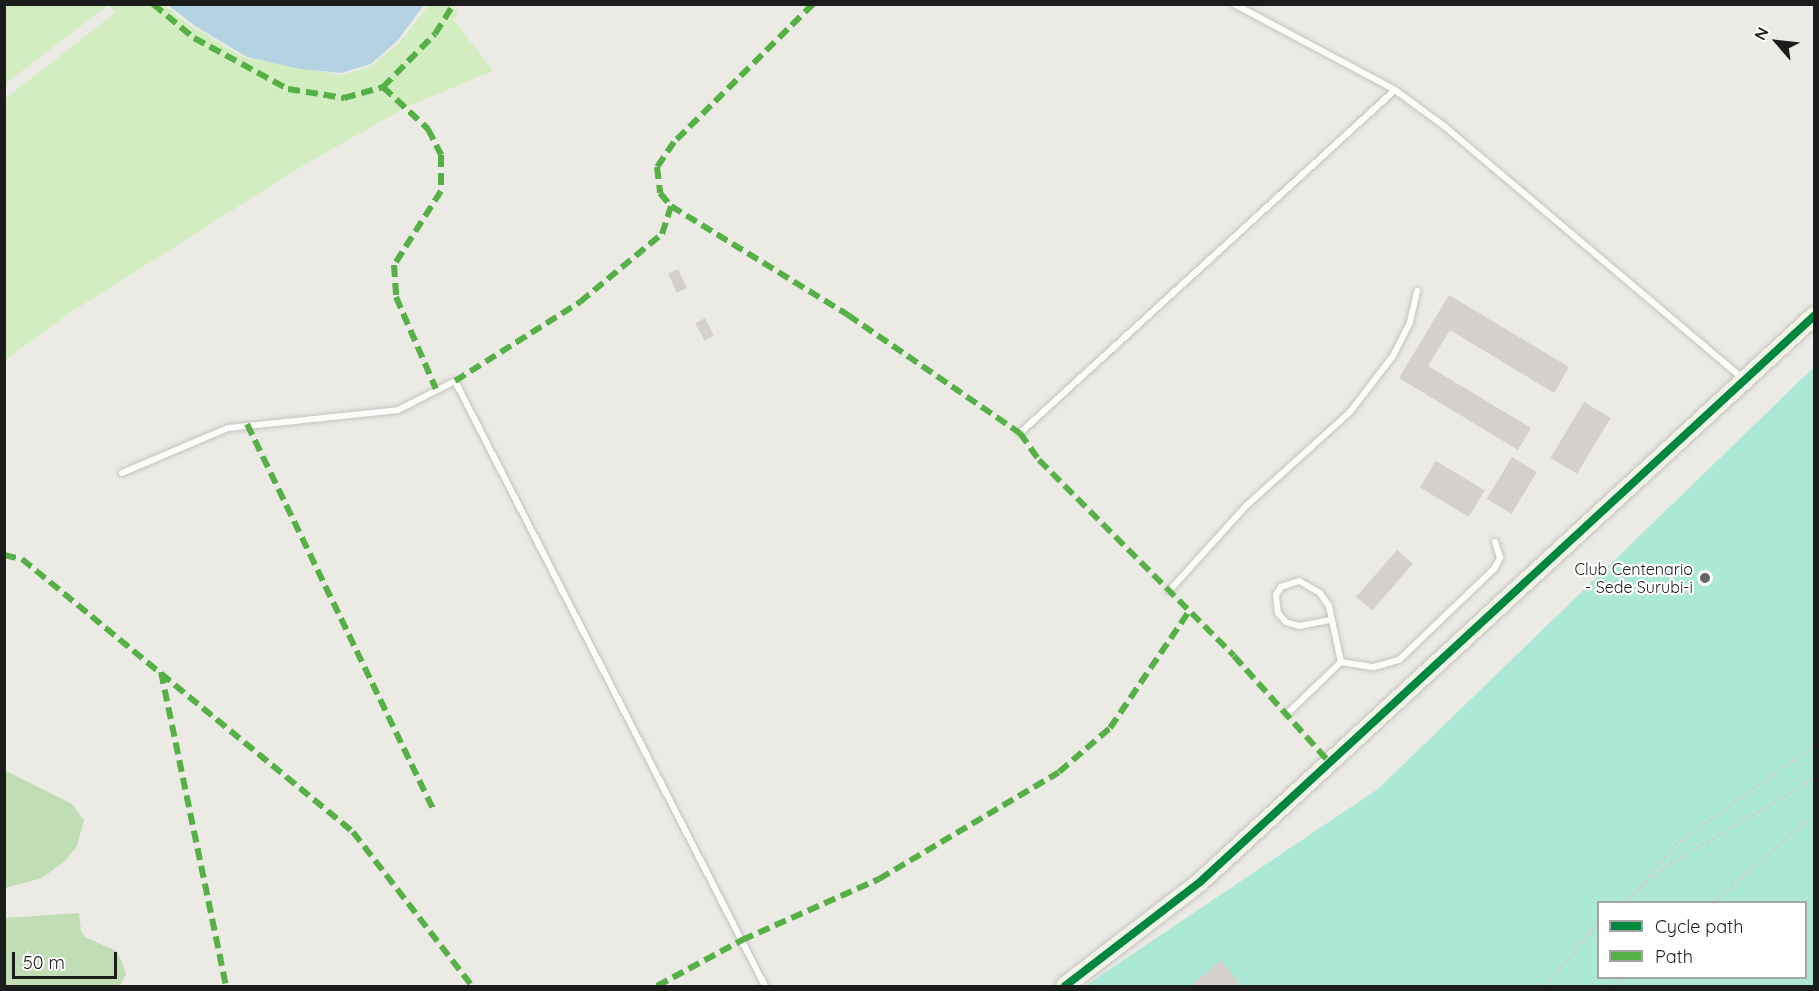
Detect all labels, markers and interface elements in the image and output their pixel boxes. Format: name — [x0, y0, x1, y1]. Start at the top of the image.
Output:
north arrow — [1747, 12, 1807, 72]
text: N — [1750, 24, 1773, 43]
place label: Club Centenario - Sede Surubi-i — [1574, 559, 1693, 597]
marker: Club Centenario - Sede Surubi-i — [1698, 571, 1712, 585]
legend — [1597, 901, 1807, 979]
text: Cycle path — [1655, 915, 1743, 938]
scale bar — [15, 940, 120, 978]
text: Path — [1655, 945, 1693, 968]
text: 50 m — [23, 951, 65, 974]

